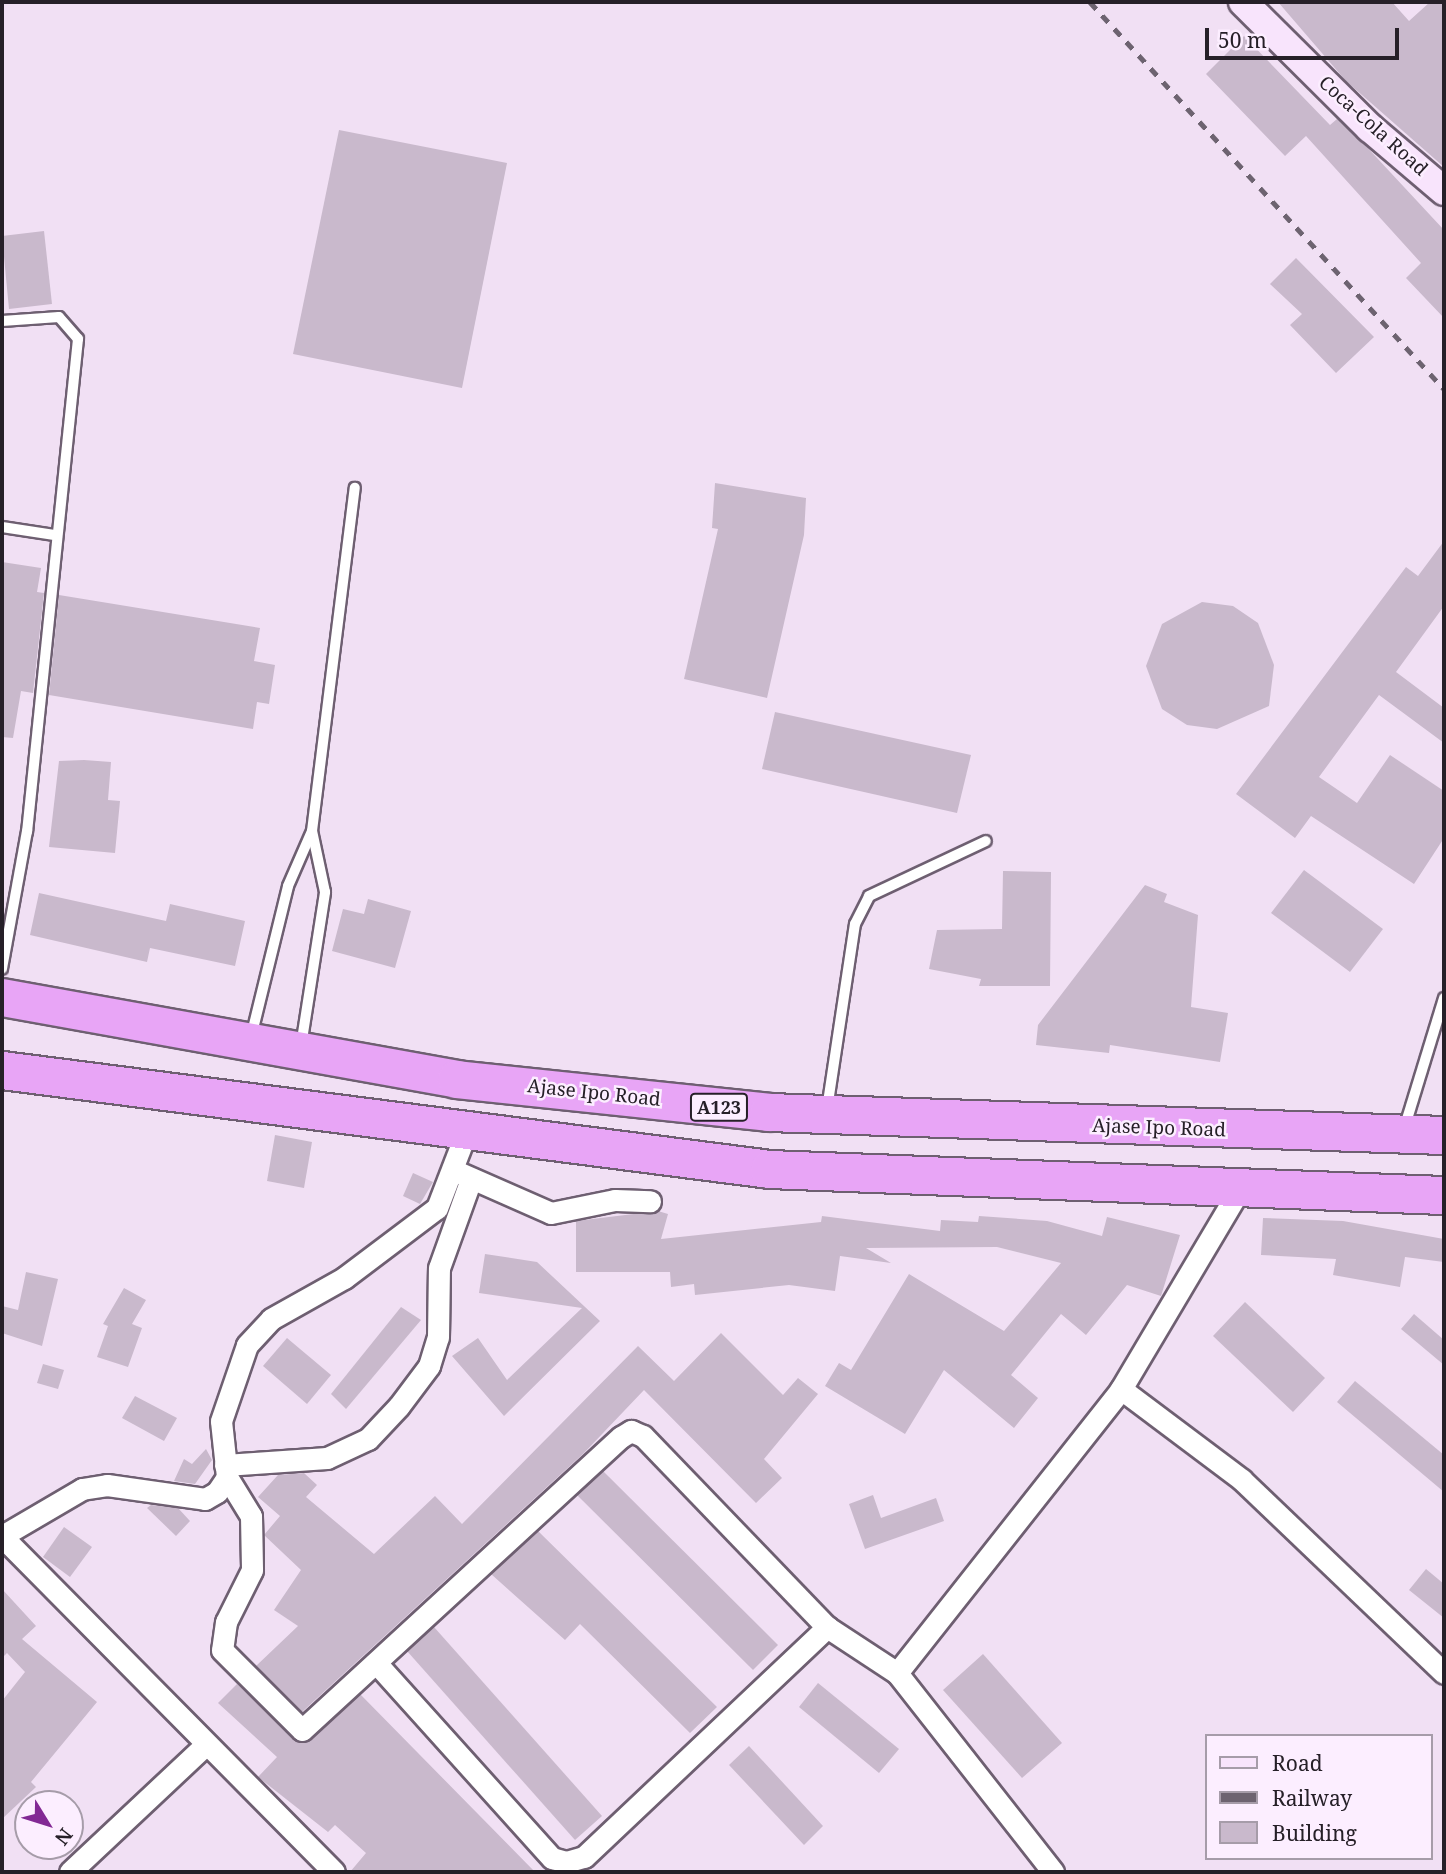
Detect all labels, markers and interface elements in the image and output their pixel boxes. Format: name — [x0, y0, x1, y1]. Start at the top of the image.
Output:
scale bar — [1208, 14, 1402, 58]
text: 50 m — [1218, 26, 1267, 54]
street label: Coca-Cola Road — [1314, 71, 1432, 181]
street label: Ajase Ipo Road — [526, 1075, 662, 1111]
road number: A123 — [689, 1092, 749, 1122]
street label: Ajase Ipo Road — [1092, 1114, 1226, 1142]
legend — [1204, 1734, 1432, 1860]
text: Road — [1272, 1749, 1323, 1777]
text: Railway — [1272, 1784, 1352, 1812]
north arrow — [14, 1790, 84, 1860]
text: Building — [1272, 1819, 1357, 1847]
text: N — [49, 1823, 79, 1851]

